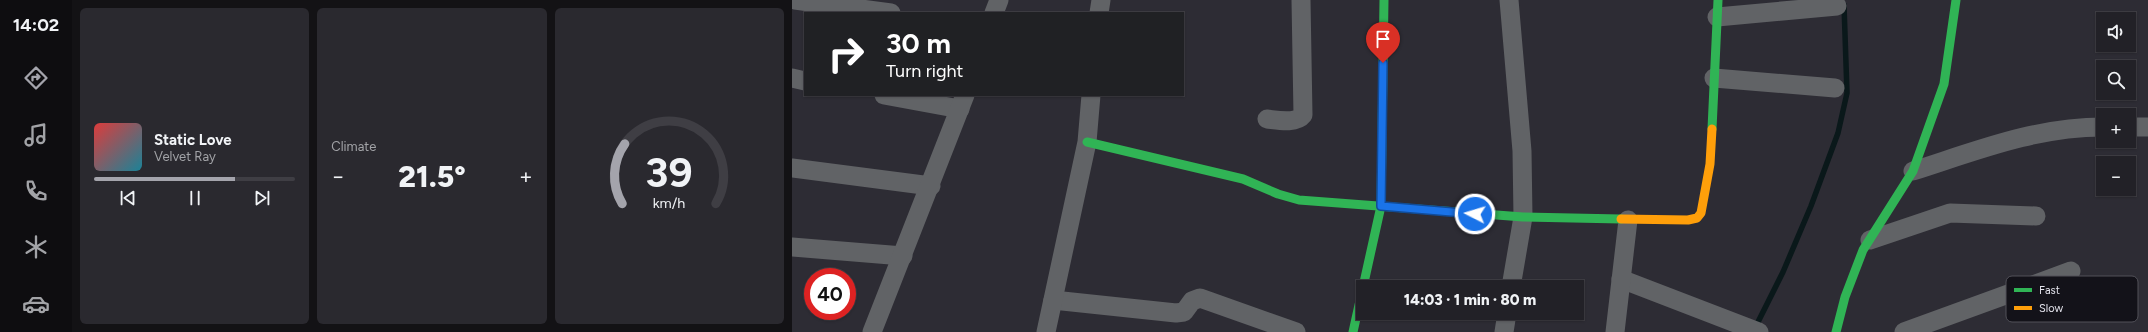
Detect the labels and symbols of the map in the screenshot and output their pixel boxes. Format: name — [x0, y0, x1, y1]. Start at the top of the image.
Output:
pin — [1366, 22, 1400, 63]
position arrow — [1454, 193, 1496, 235]
speed limit sign: 40 — [804, 268, 856, 320]
legend — [2006, 276, 2138, 322]
text: Fast — [2039, 284, 2060, 297]
text: Slow — [2039, 302, 2063, 315]

